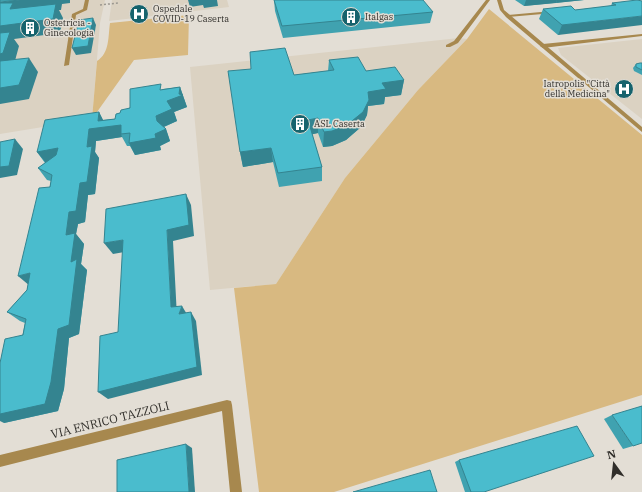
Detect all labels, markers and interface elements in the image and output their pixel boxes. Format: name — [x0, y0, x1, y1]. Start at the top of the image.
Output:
hospital icon: Ospedale COVID-19 Caserta — [128, 3, 150, 25]
place label: Ospedale COVID-19 Caserta — [153, 3, 229, 24]
building icon: Italgas — [340, 6, 362, 28]
place label: Italgas — [365, 11, 393, 22]
building icon: Ostetricia - Ginecologia — [19, 17, 41, 39]
place label: Ostetricia - Ginecologia — [44, 17, 94, 38]
place label: Iatropolis "Città della Medicina" — [544, 78, 610, 99]
hospital icon: Iatropolis "Città della Medicina" — [613, 78, 635, 100]
building icon: ASL Caserta — [289, 113, 311, 135]
place label: ASL Caserta — [314, 118, 365, 129]
street label: VIA ENRICO TAZZOLI — [49, 398, 171, 442]
north arrow — [594, 444, 634, 484]
text: N — [605, 446, 618, 462]

